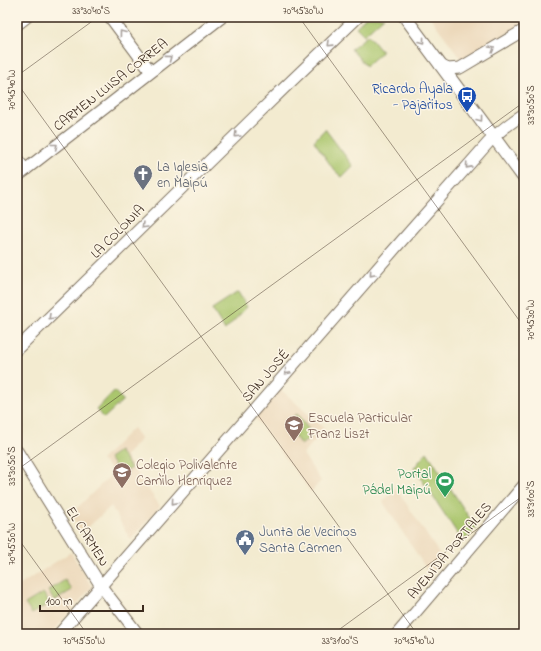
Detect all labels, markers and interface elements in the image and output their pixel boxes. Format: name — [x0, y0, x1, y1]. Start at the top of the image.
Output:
text: 33°30'40"S — [72, 4, 110, 19]
text: 70°45'30"W — [283, 4, 324, 19]
one-way arrow — [120, 31, 127, 38]
street label: CARMEN LUISA CORREA — [49, 34, 173, 137]
one-way arrow — [418, 37, 425, 44]
one-way arrow — [327, 39, 335, 47]
one-way arrow — [488, 46, 495, 53]
one-way arrow — [165, 56, 172, 63]
text: 70°45'40"W — [5, 69, 20, 110]
place label: Ricardo Ayala - Pajaritos — [372, 79, 453, 116]
bus stop icon: Ricardo Ayala - Pajaritos — [456, 85, 478, 113]
text: 33°30'50"S — [524, 85, 539, 125]
one-way arrow — [475, 114, 482, 121]
one-way arrow — [234, 130, 242, 138]
one-way arrow — [51, 144, 58, 151]
place label: La Iglesia en Maipú — [157, 157, 208, 194]
one-way arrow — [465, 161, 472, 169]
church icon: La Iglesia en Maipú — [132, 163, 154, 191]
street label: LA COLONIA — [86, 200, 150, 264]
one-way arrow — [141, 221, 149, 229]
one-way arrow — [370, 270, 377, 277]
text: 70°45'30"W — [524, 299, 539, 340]
one-way arrow — [48, 312, 56, 319]
street label: SAN JOSÉ — [237, 345, 295, 407]
one-way arrow — [285, 368, 292, 375]
place label: Escuela Particular Franz Liszt — [307, 408, 413, 445]
school or university icon: Escuela Particular Franz Liszt — [283, 414, 305, 442]
text: 33°30'50"S — [5, 446, 20, 486]
place label: Colegio Polivalente Camilo Henríquez — [136, 455, 238, 492]
school or university icon: Colegio Polivalente Camilo Henríquez — [111, 461, 133, 489]
place label: Portal Pádel Maipú — [362, 464, 431, 501]
sports icon: Portal Pádel Maipú — [434, 470, 456, 498]
text: 33°31'00"S — [524, 480, 539, 517]
one-way arrow — [172, 497, 179, 505]
street label: AVENIDA PORTALES — [403, 498, 497, 604]
street label: EL CARMEN — [60, 503, 114, 571]
place label: Junta de Vecinos Santa Carmen — [259, 522, 357, 559]
text: 70°45'50"W — [5, 523, 20, 565]
public building icon: Junta de Vecinos Santa Carmen — [234, 528, 256, 556]
scale bar — [40, 587, 143, 613]
text: 100 m — [46, 593, 73, 611]
text: 70°45'50"W — [63, 634, 105, 649]
text: 33°31'00"S — [322, 634, 359, 649]
text: 70°45'40"W — [394, 634, 435, 649]

